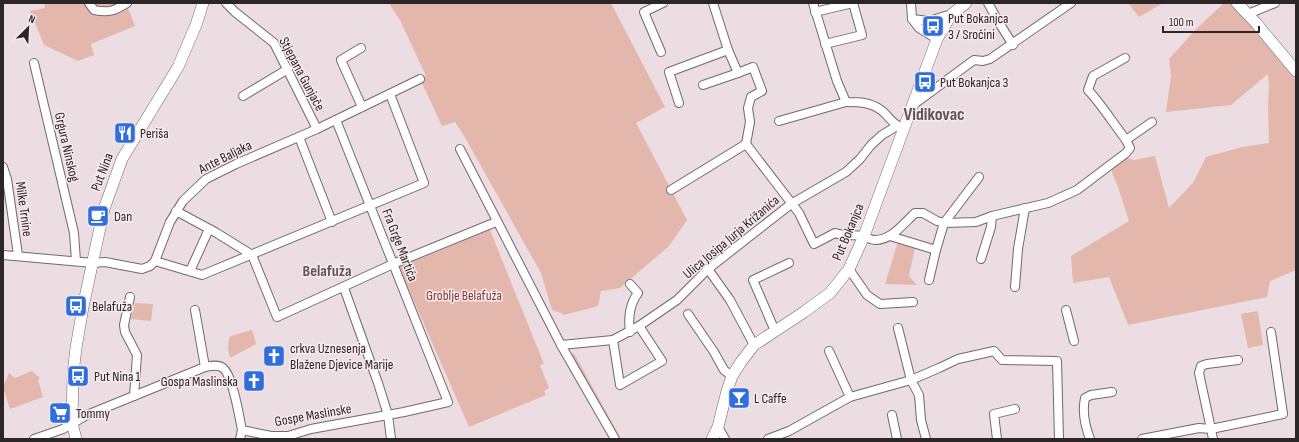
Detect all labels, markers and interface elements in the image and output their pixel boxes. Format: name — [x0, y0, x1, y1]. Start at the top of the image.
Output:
north arrow — [8, 8, 48, 48]
scale bar — [1163, 8, 1259, 34]
place label: Put Bokanjca 3 / Sročini — [948, 10, 1008, 43]
text: N — [27, 12, 37, 27]
bus stop icon: Put Bokanjca 3 / Sročini — [920, 13, 946, 39]
text: 100 m — [1169, 15, 1194, 30]
street label: Stjepana Gunjače — [275, 34, 329, 114]
bus stop icon: Put Bokanjca 3 — [912, 69, 938, 95]
place label: Put Bokanjca 3 — [940, 74, 1009, 91]
district label: Vidikovac — [903, 104, 965, 125]
street label: Grgura Ninskog — [51, 111, 83, 184]
restaurant icon: Periša — [112, 120, 138, 146]
place label: Periša — [140, 125, 169, 142]
street label: Ante Baljaka — [195, 136, 255, 178]
street label: Put Nina — [87, 151, 117, 193]
street label: Milke Trnine — [12, 180, 36, 238]
street label: Ulica Josipa Jurja Križanića — [679, 192, 783, 282]
street label: Put Bokanjca — [828, 201, 868, 263]
cafe icon: Dan — [85, 203, 111, 229]
street label: Fra Grge Martića — [378, 206, 422, 284]
place label: Dan — [114, 208, 132, 225]
district label: Belafuža — [303, 262, 351, 281]
park label: Groblje Belafuža — [426, 287, 502, 304]
bus stop icon: Belafuža — [63, 293, 89, 319]
place label: Belafuža — [92, 298, 132, 315]
place label: crkva Uznesenja Blažene Djevice Marije — [290, 340, 393, 373]
church icon: crkva Uznesenja Blažene Djevice Marije — [261, 343, 287, 369]
bus stop icon: Put Nina 1 — [65, 363, 91, 389]
place label: Put Nina 1 — [94, 368, 141, 385]
church icon: Gospa Maslinska — [241, 368, 267, 394]
place label: Gospa Maslinska — [161, 373, 238, 390]
bar icon: L Caffe — [726, 385, 752, 411]
place label: L Caffe — [754, 390, 787, 407]
supermarket icon: Tommy — [47, 400, 73, 426]
street label: Gospe Maslinske — [273, 400, 353, 430]
place label: Tommy — [76, 405, 111, 422]

